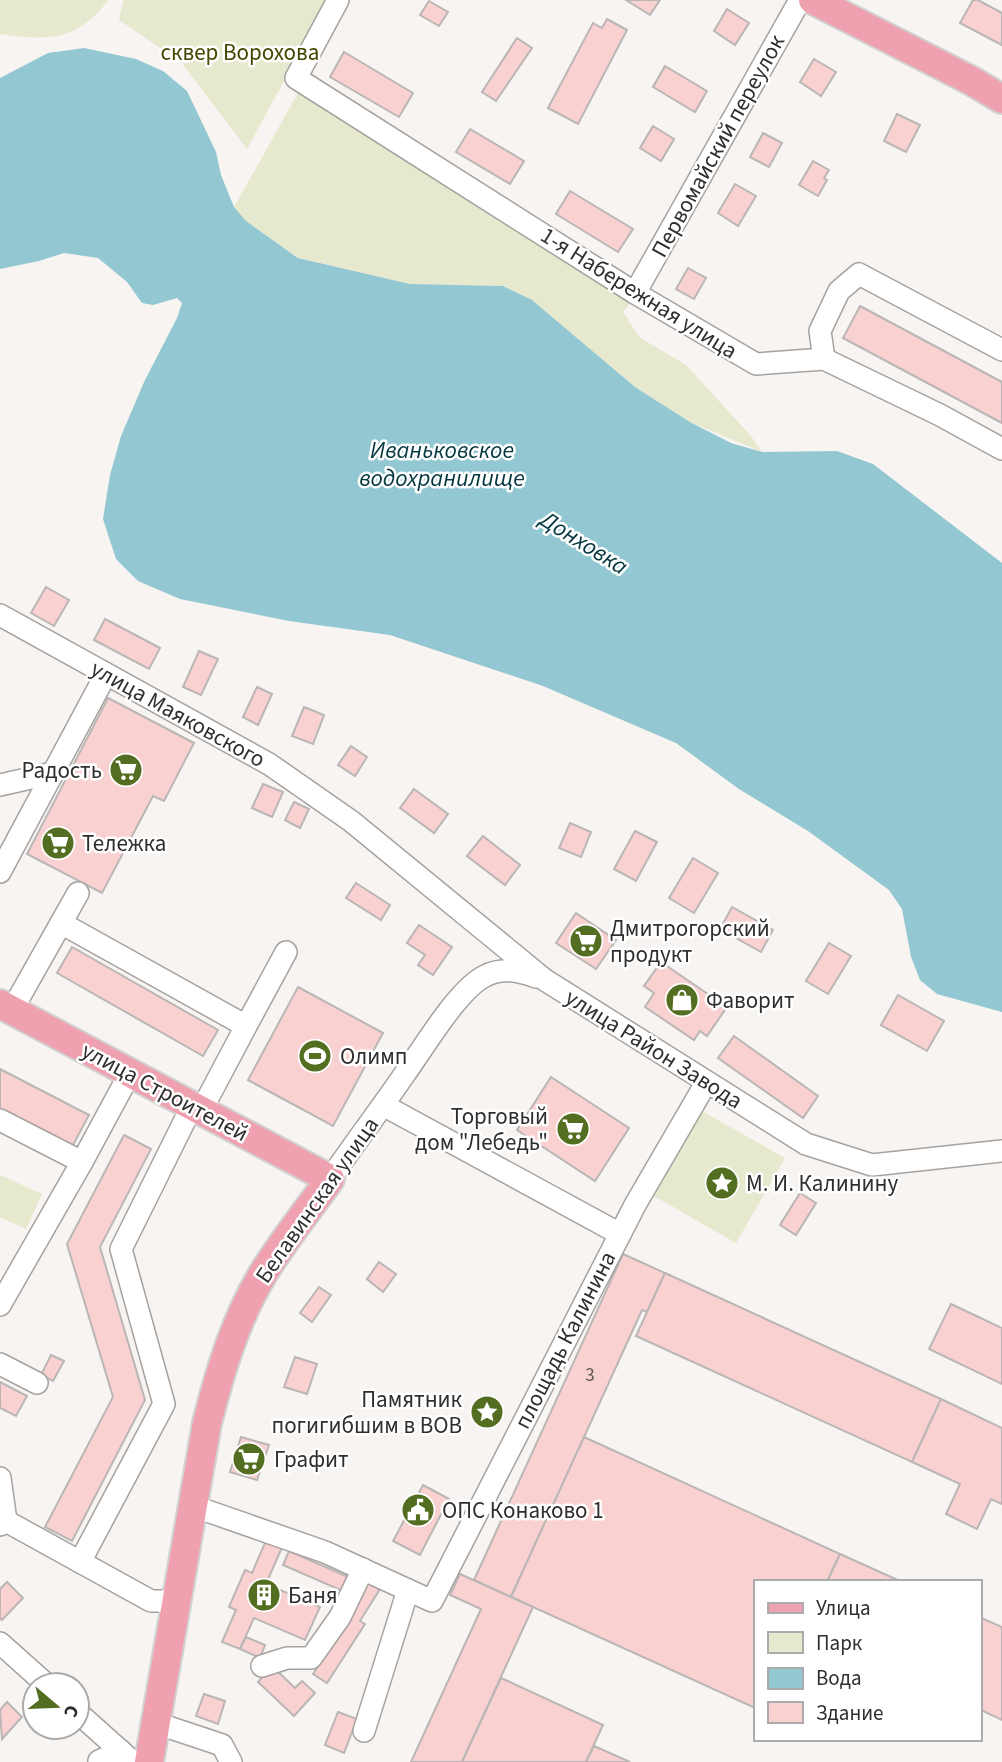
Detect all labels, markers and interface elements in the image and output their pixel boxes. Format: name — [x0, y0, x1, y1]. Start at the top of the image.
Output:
street label: Первомайский переулок — [643, 28, 793, 263]
park label: сквер Ворохова — [161, 36, 319, 69]
street label: 1-я Набережная улица — [534, 219, 744, 367]
water label: Иваньковское водохранилище — [359, 433, 525, 496]
water label: Донховка — [532, 501, 635, 584]
street label: улица Маяковского — [85, 652, 271, 776]
supermarket icon: Радость — [107, 751, 145, 789]
place label: Радость — [22, 754, 102, 787]
supermarket icon: Тележка — [39, 824, 77, 862]
place label: Тележка — [82, 827, 166, 860]
place label: Дмитрогорский продукт — [610, 912, 770, 971]
supermarket icon: Дмитрогорский продукт — [567, 922, 605, 960]
street label: улица Район Завода — [559, 981, 749, 1117]
shop icon: Фаворит — [663, 981, 701, 1019]
place label: Фаворит — [706, 984, 794, 1017]
street label: улица Строителей — [76, 1034, 254, 1150]
sports icon: Олимп — [296, 1037, 334, 1075]
place label: Олимп — [340, 1040, 408, 1073]
place label: Торговый дом "Лебедь" — [415, 1100, 548, 1159]
street label: Белавинская улица — [247, 1110, 387, 1290]
supermarket icon: Торговый дом "Лебедь" — [554, 1110, 592, 1148]
place icon: М. И. Калинину — [703, 1164, 741, 1202]
place label: М. И. Калинину — [746, 1167, 898, 1200]
street label: площадь Калинина — [506, 1246, 624, 1434]
house number: 3 — [585, 1362, 595, 1389]
place label: Памятник погигибшим в ВОВ — [271, 1383, 463, 1442]
place icon: Памятник погигибшим в ВОВ — [468, 1393, 506, 1431]
supermarket icon: Графит — [230, 1440, 268, 1478]
place label: Графит — [274, 1443, 349, 1476]
public building icon: ОПС Конаково 1 — [399, 1491, 437, 1529]
place label: ОПС Конаково 1 — [442, 1494, 604, 1527]
building icon: Баня — [245, 1576, 283, 1614]
place label: Баня — [288, 1579, 338, 1612]
legend — [754, 1580, 981, 1741]
text: Улица — [816, 1593, 871, 1623]
text: Парк — [816, 1628, 863, 1658]
text: Вода — [816, 1663, 862, 1693]
north arrow — [21, 1671, 91, 1741]
text: Здание — [816, 1698, 884, 1728]
text: С — [56, 1701, 85, 1721]

